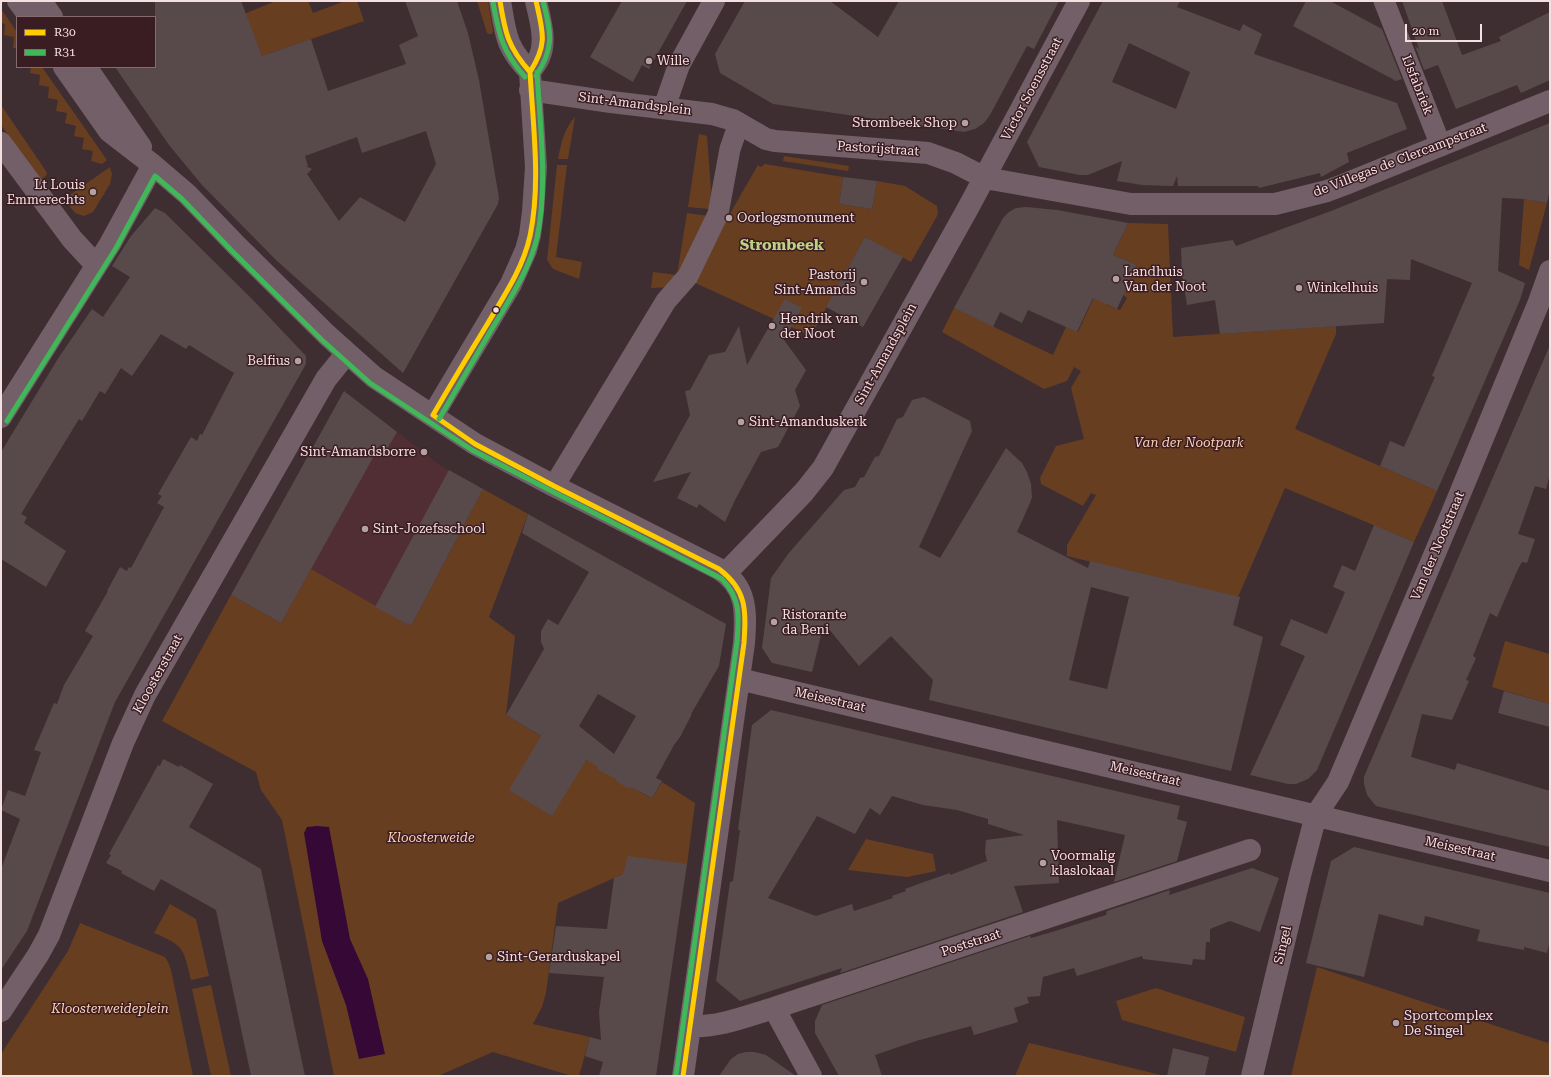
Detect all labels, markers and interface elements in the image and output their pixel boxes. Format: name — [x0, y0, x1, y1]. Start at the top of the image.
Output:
legend — [16, 16, 156, 68]
scale bar — [1407, 16, 1484, 42]
text: 20 m — [1412, 24, 1439, 38]
text: R30 — [54, 25, 76, 39]
street label: Victor Soensstraat — [998, 35, 1066, 143]
text: R31 — [54, 45, 76, 59]
place label: Wille — [657, 53, 689, 69]
street label: IJsfabriek — [1398, 53, 1436, 117]
marker: Wille — [644, 56, 654, 66]
street label: Sint-Amandsplein — [578, 89, 692, 119]
place label: Strombeek Shop — [852, 115, 957, 131]
marker: Strombeek Shop — [960, 118, 970, 128]
street label: de Villegas de Clercampstraat — [1311, 120, 1489, 200]
street label: Pastorijstraat — [836, 138, 920, 160]
place label: Lt Louis Emmerechts — [7, 177, 85, 208]
marker: Lt Louis Emmerechts — [88, 187, 98, 197]
place label: Oorlogsmonument — [737, 210, 855, 226]
marker: Oorlogsmonument — [724, 213, 734, 223]
district label: Strombeek — [740, 237, 824, 255]
place label: Landhuis Van der Noot — [1124, 264, 1206, 295]
place label: Pastorij Sint-Amands — [774, 267, 856, 298]
marker: Landhuis Van der Noot — [1111, 274, 1121, 284]
marker: Pastorij Sint-Amands — [859, 277, 869, 287]
place label: Winkelhuis — [1307, 280, 1378, 296]
marker: Winkelhuis — [1294, 283, 1304, 293]
street label: Sint-Amandsplein — [852, 300, 920, 408]
unlabelled marker — [491, 305, 501, 315]
place label: Hendrik van der Noot — [780, 311, 858, 342]
marker: Hendrik van der Noot — [767, 321, 777, 331]
place label: Belfius — [247, 353, 290, 369]
marker: Belfius — [293, 356, 303, 366]
place label: Sint-Amanduskerk — [749, 414, 867, 430]
marker: Sint-Amanduskerk — [736, 417, 746, 427]
park label: Van der Nootpark — [1135, 435, 1243, 451]
place label: Sint-Amandsborre — [300, 444, 416, 460]
marker: Sint-Amandsborre — [419, 447, 429, 457]
street label: Van der Nootstraat — [1408, 489, 1468, 603]
place label: Sint-Jozefsschool — [373, 521, 485, 537]
marker: Sint-Jozefsschool — [360, 524, 370, 534]
place label: Ristorante da Beni — [782, 607, 847, 638]
marker: Ristorante da Beni — [769, 617, 779, 627]
street label: Kloosterstraat — [130, 632, 186, 716]
street label: Meisestraat — [793, 684, 867, 716]
street label: Meisestraat — [1108, 758, 1182, 790]
park label: Kloosterweide — [388, 830, 474, 846]
street label: Meisestraat — [1423, 833, 1497, 865]
place label: Voormalig klaslokaal — [1051, 848, 1115, 879]
marker: Voormalig klaslokaal — [1038, 858, 1048, 868]
street label: Singel — [1271, 924, 1295, 966]
street label: Poststraat — [939, 926, 1003, 960]
place label: Sint-Gerarduskapel — [497, 949, 620, 965]
marker: Sint-Gerarduskapel — [484, 952, 494, 962]
park label: Kloosterweideplein — [51, 1001, 169, 1017]
place label: Sportcomplex De Singel — [1404, 1008, 1493, 1039]
marker: Sportcomplex De Singel — [1391, 1018, 1401, 1028]

